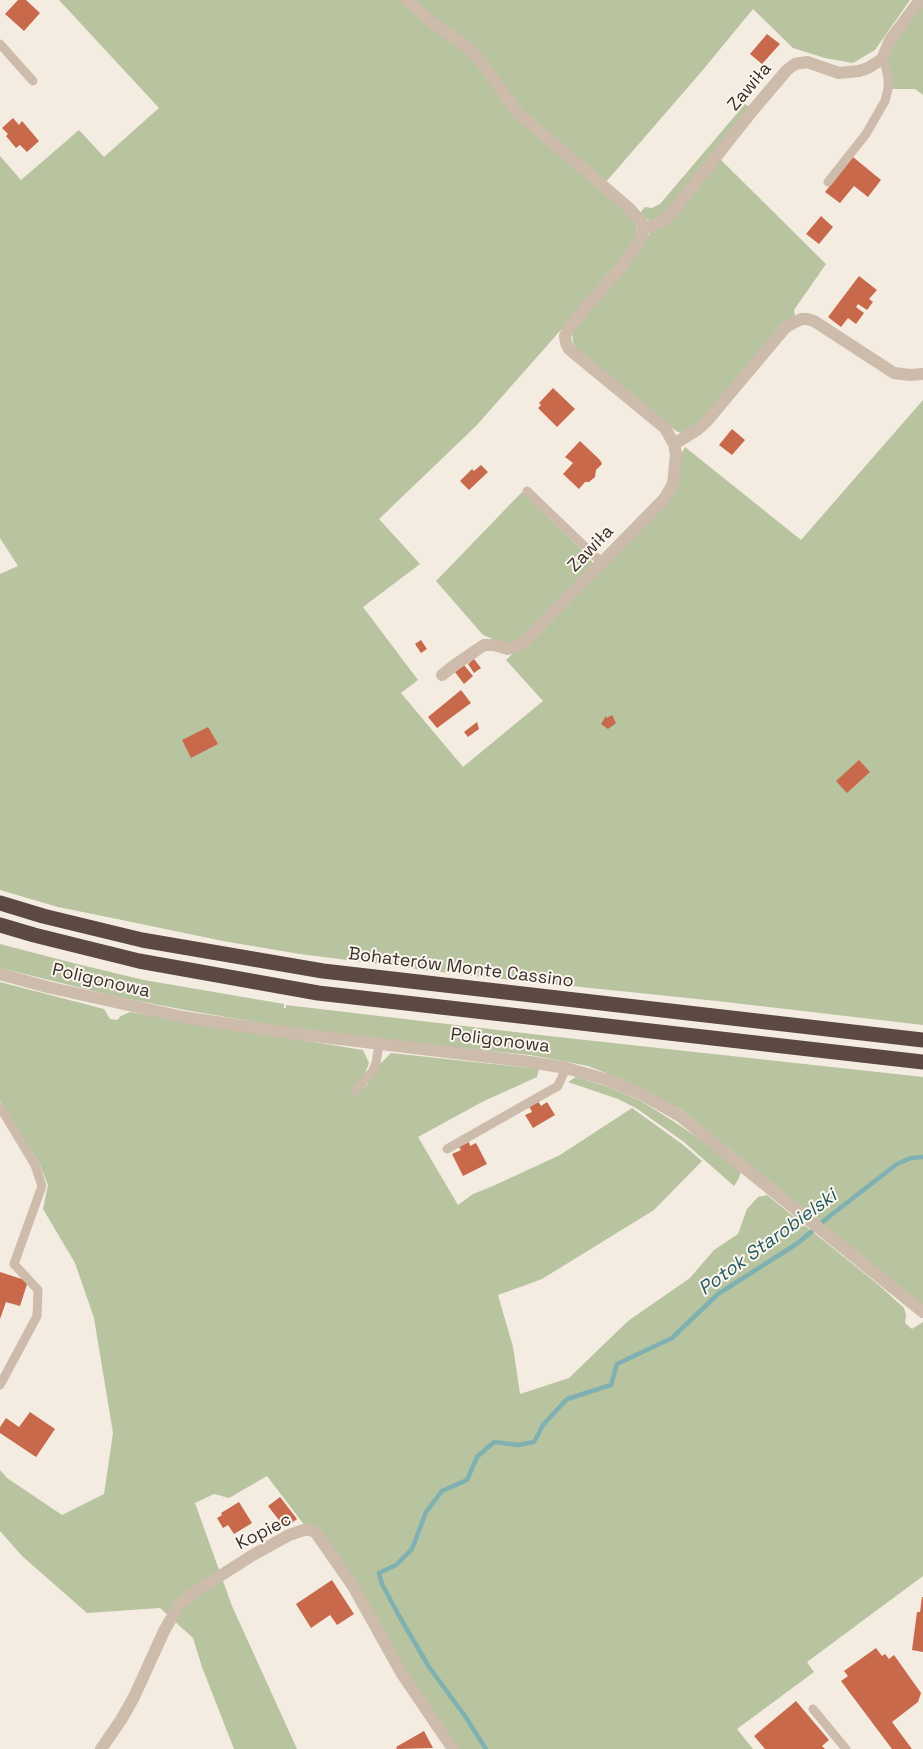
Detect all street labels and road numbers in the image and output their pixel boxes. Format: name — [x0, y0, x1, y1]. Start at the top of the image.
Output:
street label: Zawiła — [724, 58, 776, 116]
street label: Zawiła — [564, 521, 618, 577]
street label: Bohaterów Monte Cassino — [347, 943, 575, 993]
street label: Poligonowa — [50, 959, 152, 1003]
street label: Poligonowa — [449, 1024, 551, 1058]
street label: Kopiec — [233, 1509, 295, 1555]

